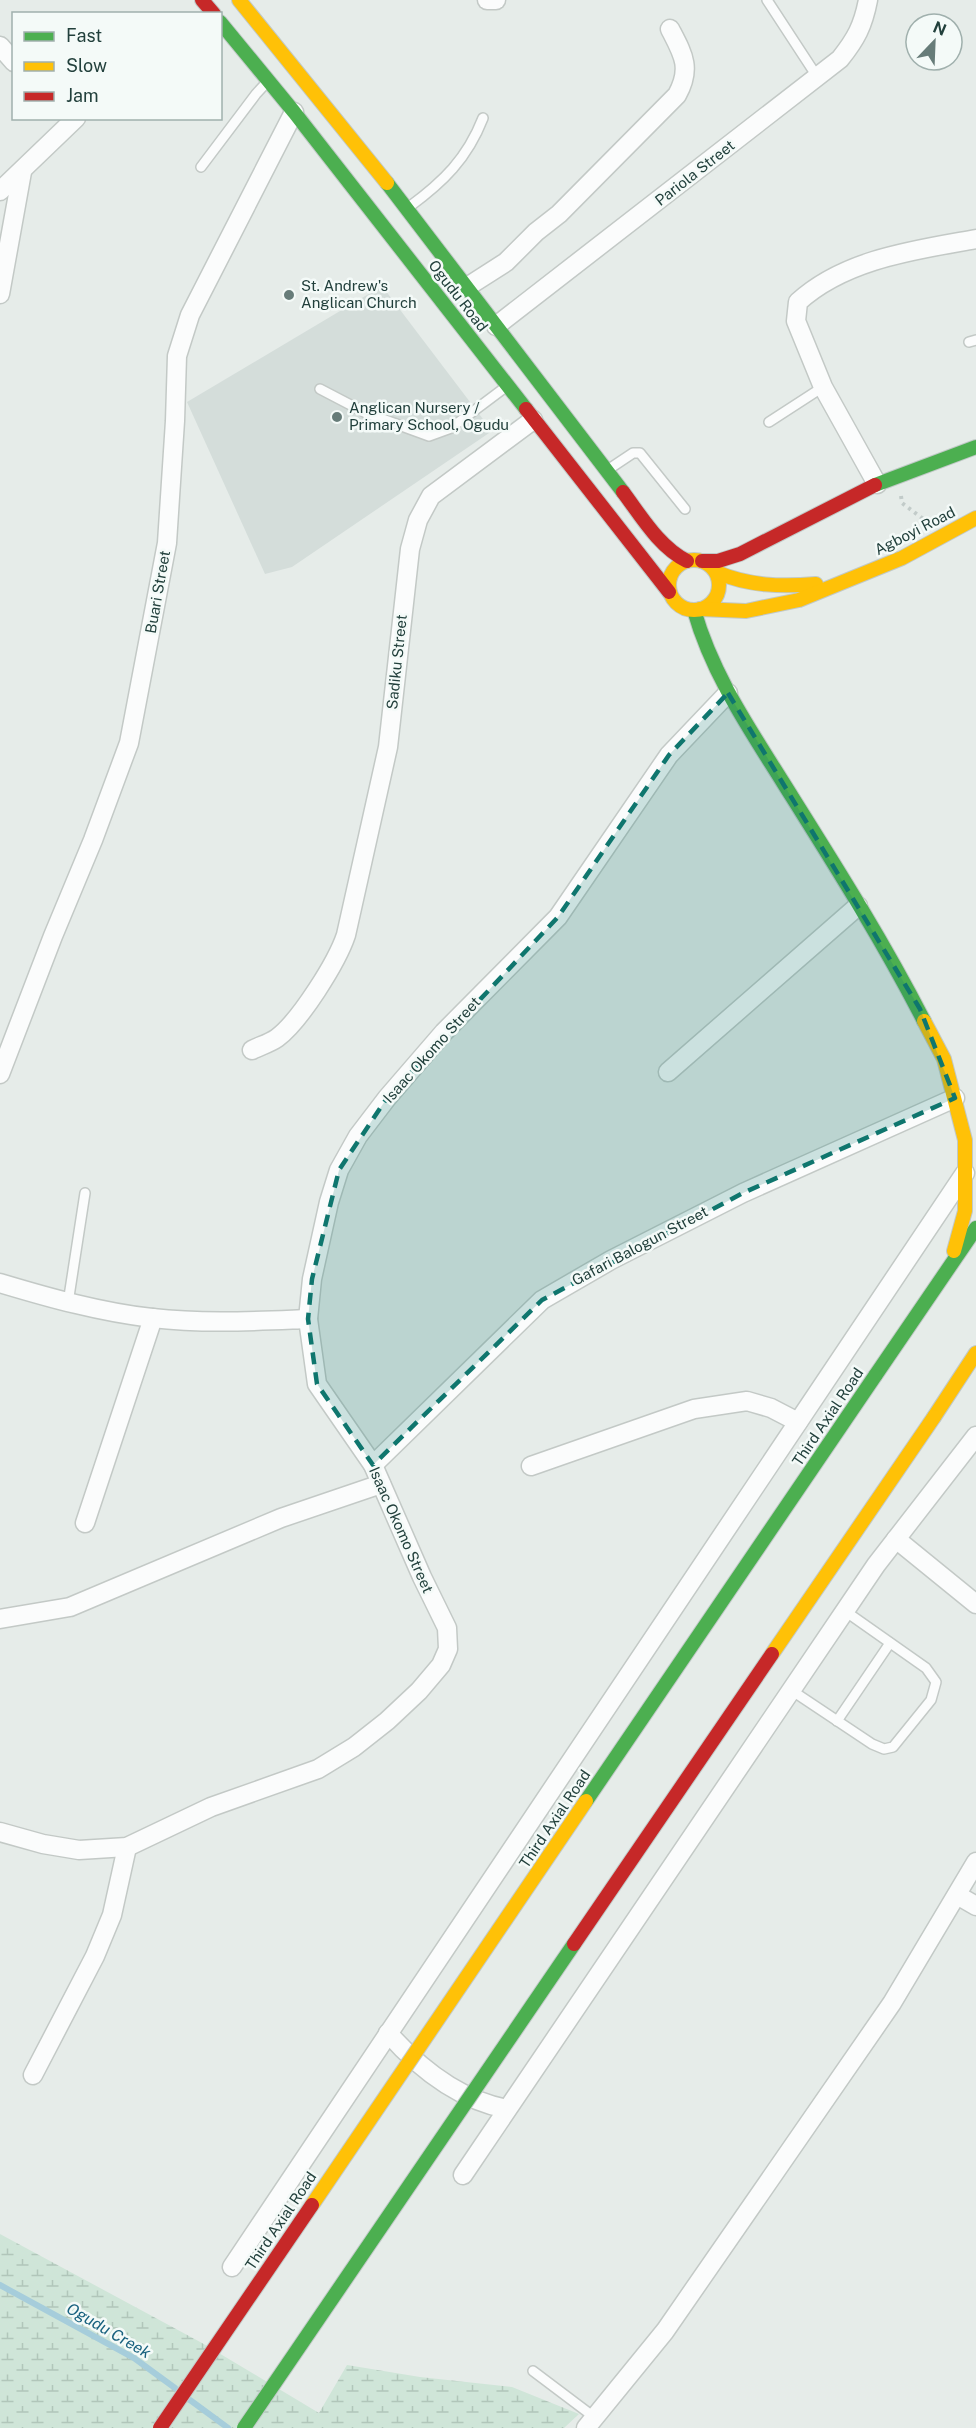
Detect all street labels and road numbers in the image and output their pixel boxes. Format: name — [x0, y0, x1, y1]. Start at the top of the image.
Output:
street label: Pariola Street — [652, 136, 738, 209]
street label: Ogudu Road — [425, 257, 491, 335]
street label: Agboyi Road — [872, 503, 958, 558]
street label: Buari Street — [142, 549, 173, 635]
street label: Sadiku Street — [383, 613, 410, 710]
street label: Isaac Okomo Street — [380, 993, 484, 1106]
street label: Gafari Balogun Street — [569, 1202, 711, 1289]
street label: Third Axial Road — [789, 1365, 867, 1469]
street label: Isaac Okomo Street — [366, 1464, 437, 1596]
street label: Third Axial Road — [516, 1767, 594, 1871]
street label: Third Axial Road — [242, 2169, 320, 2273]

